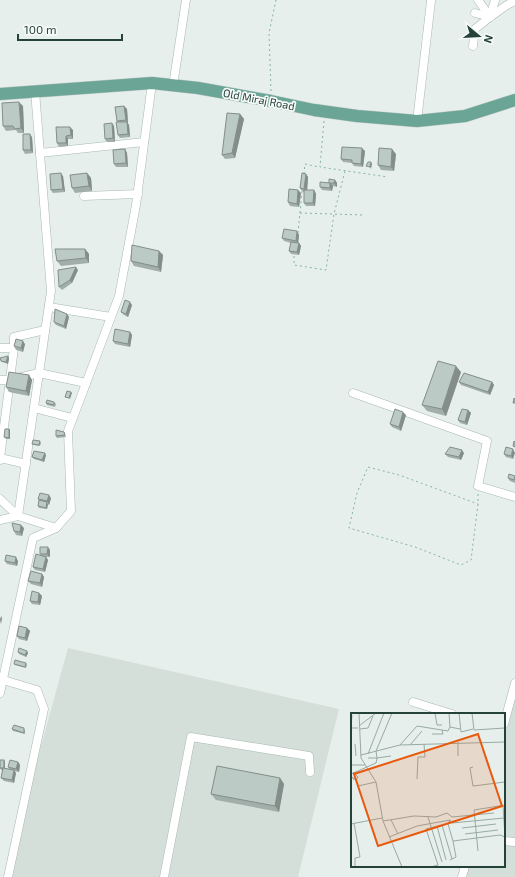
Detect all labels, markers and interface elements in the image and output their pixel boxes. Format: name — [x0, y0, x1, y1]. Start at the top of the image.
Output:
scale bar — [18, 16, 122, 42]
north arrow — [459, 16, 499, 56]
text: 100 m — [24, 22, 56, 36]
text: N — [482, 33, 496, 45]
street label: Old Miraj Road — [222, 86, 296, 113]
inset map — [351, 713, 505, 867]

